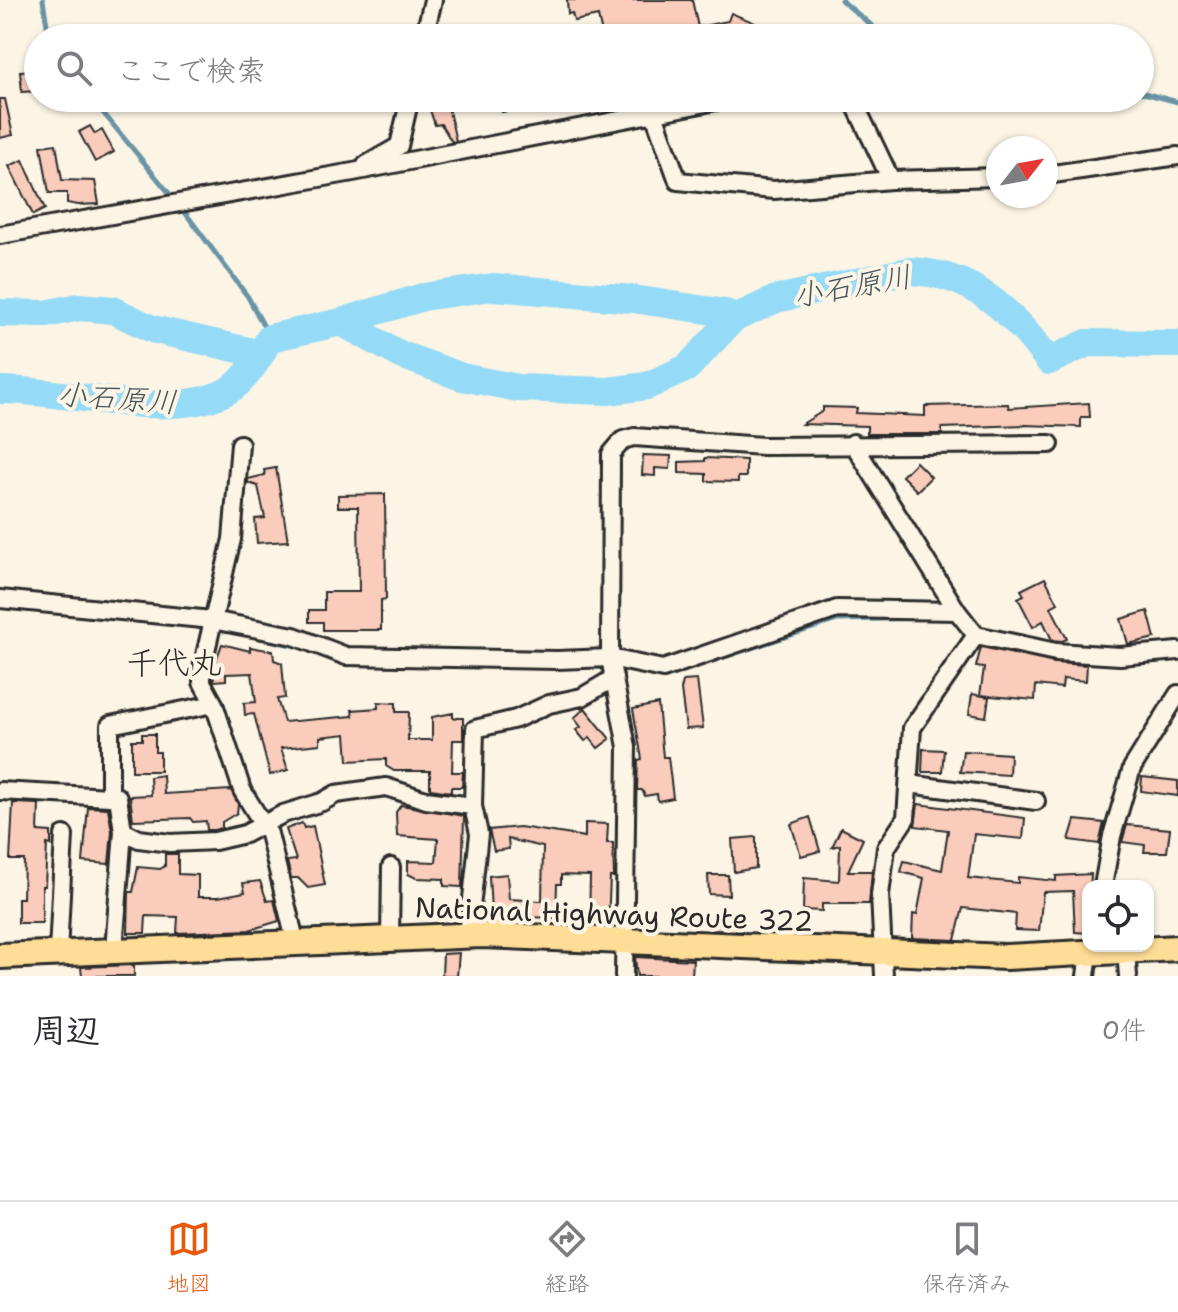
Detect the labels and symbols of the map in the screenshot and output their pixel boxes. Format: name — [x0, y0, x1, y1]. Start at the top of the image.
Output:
north arrow — [986, 136, 1058, 208]
water label: 小石原川 — [789, 255, 915, 317]
water label: 小石原川 — [56, 373, 178, 423]
district label: 千代丸 — [126, 641, 222, 684]
street label: National Highway Route 322 — [414, 888, 814, 940]

